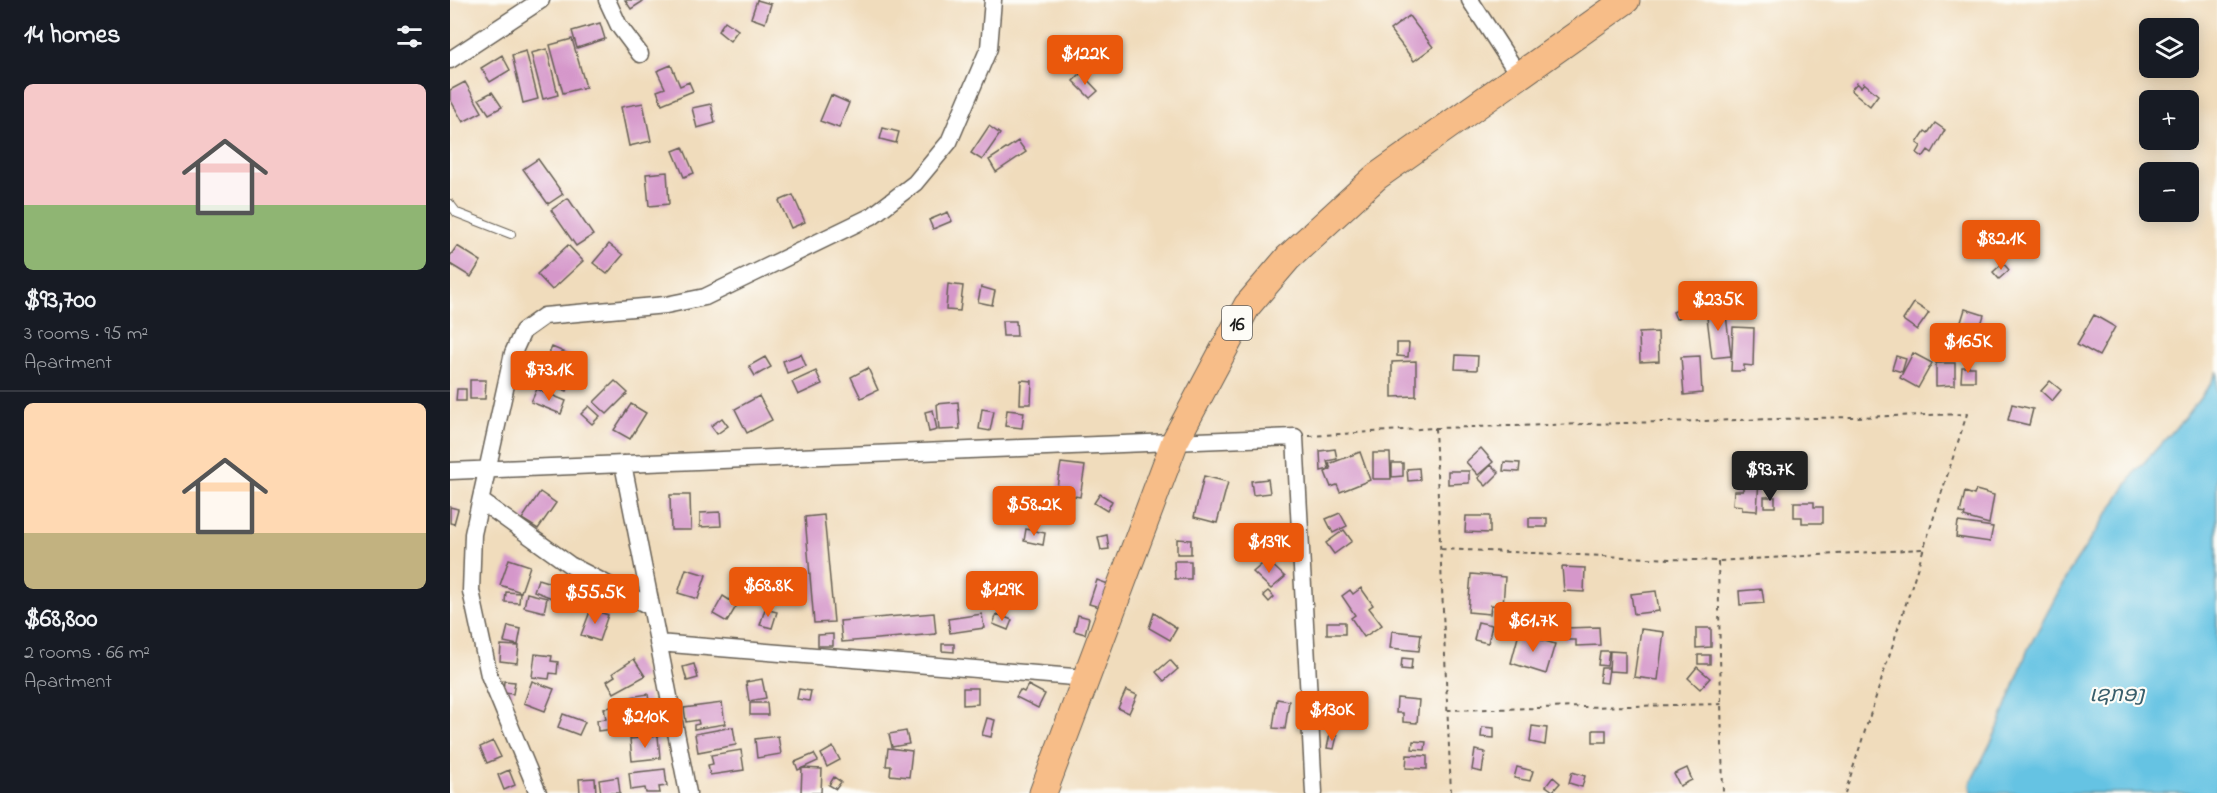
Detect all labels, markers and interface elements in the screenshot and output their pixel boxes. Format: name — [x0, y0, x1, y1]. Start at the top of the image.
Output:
text: 14 homes — [24, 17, 120, 55]
map controls — [2139, 18, 2199, 222]
button: layers — [2139, 18, 2199, 78]
icon: filters — [393, 20, 426, 53]
pin: $122K — [1043, 35, 1127, 86]
text: $122K — [1061, 40, 1109, 69]
button: + — [2139, 90, 2199, 150]
icon: home — [171, 123, 279, 231]
button: − — [2139, 162, 2199, 222]
pin: $82.1K — [1952, 220, 2050, 271]
text: $82.1K — [1976, 225, 2026, 254]
pin: $235K — [1676, 281, 1760, 332]
text: $93,700 — [24, 282, 96, 320]
text: $235K — [1692, 286, 1744, 315]
road number: 16 — [1222, 306, 1252, 340]
text: 3 rooms · 95 m² — [24, 320, 148, 349]
pin: $165K — [1926, 323, 2010, 374]
text: $165K — [1944, 328, 1992, 357]
text: Apartment — [24, 349, 112, 378]
pin: $73.1K — [500, 351, 598, 402]
text: $73.1K — [525, 356, 573, 385]
icon: home — [171, 442, 279, 550]
pin: $93.7K — [1721, 451, 1819, 502]
text: $93.7K — [1746, 456, 1794, 485]
pin: $58.2K — [985, 486, 1083, 537]
text: $58.2K — [1007, 491, 1061, 520]
pin: $139K — [1227, 523, 1311, 574]
text: $139K — [1248, 528, 1290, 557]
pin: $68.8K — [719, 567, 817, 618]
pin: $129K — [960, 571, 1044, 622]
text: $68.8K — [743, 572, 793, 601]
pin: $55.5K — [546, 574, 644, 625]
text: $129K — [980, 576, 1024, 605]
text: $55.5K — [565, 579, 625, 608]
text: $68,800 — [24, 601, 98, 639]
pin: $61.7K — [1484, 602, 1582, 653]
text: $61.7K — [1508, 607, 1558, 636]
text: 2 rooms · 66 m² — [24, 639, 150, 668]
text: Apartment — [24, 668, 112, 697]
water label: ເຊກອງ — [2090, 680, 2145, 712]
pin: $130K — [1290, 691, 1374, 742]
text: $130K — [1309, 696, 1355, 725]
pin: $210K — [603, 698, 687, 749]
text: $210K — [622, 703, 668, 732]

